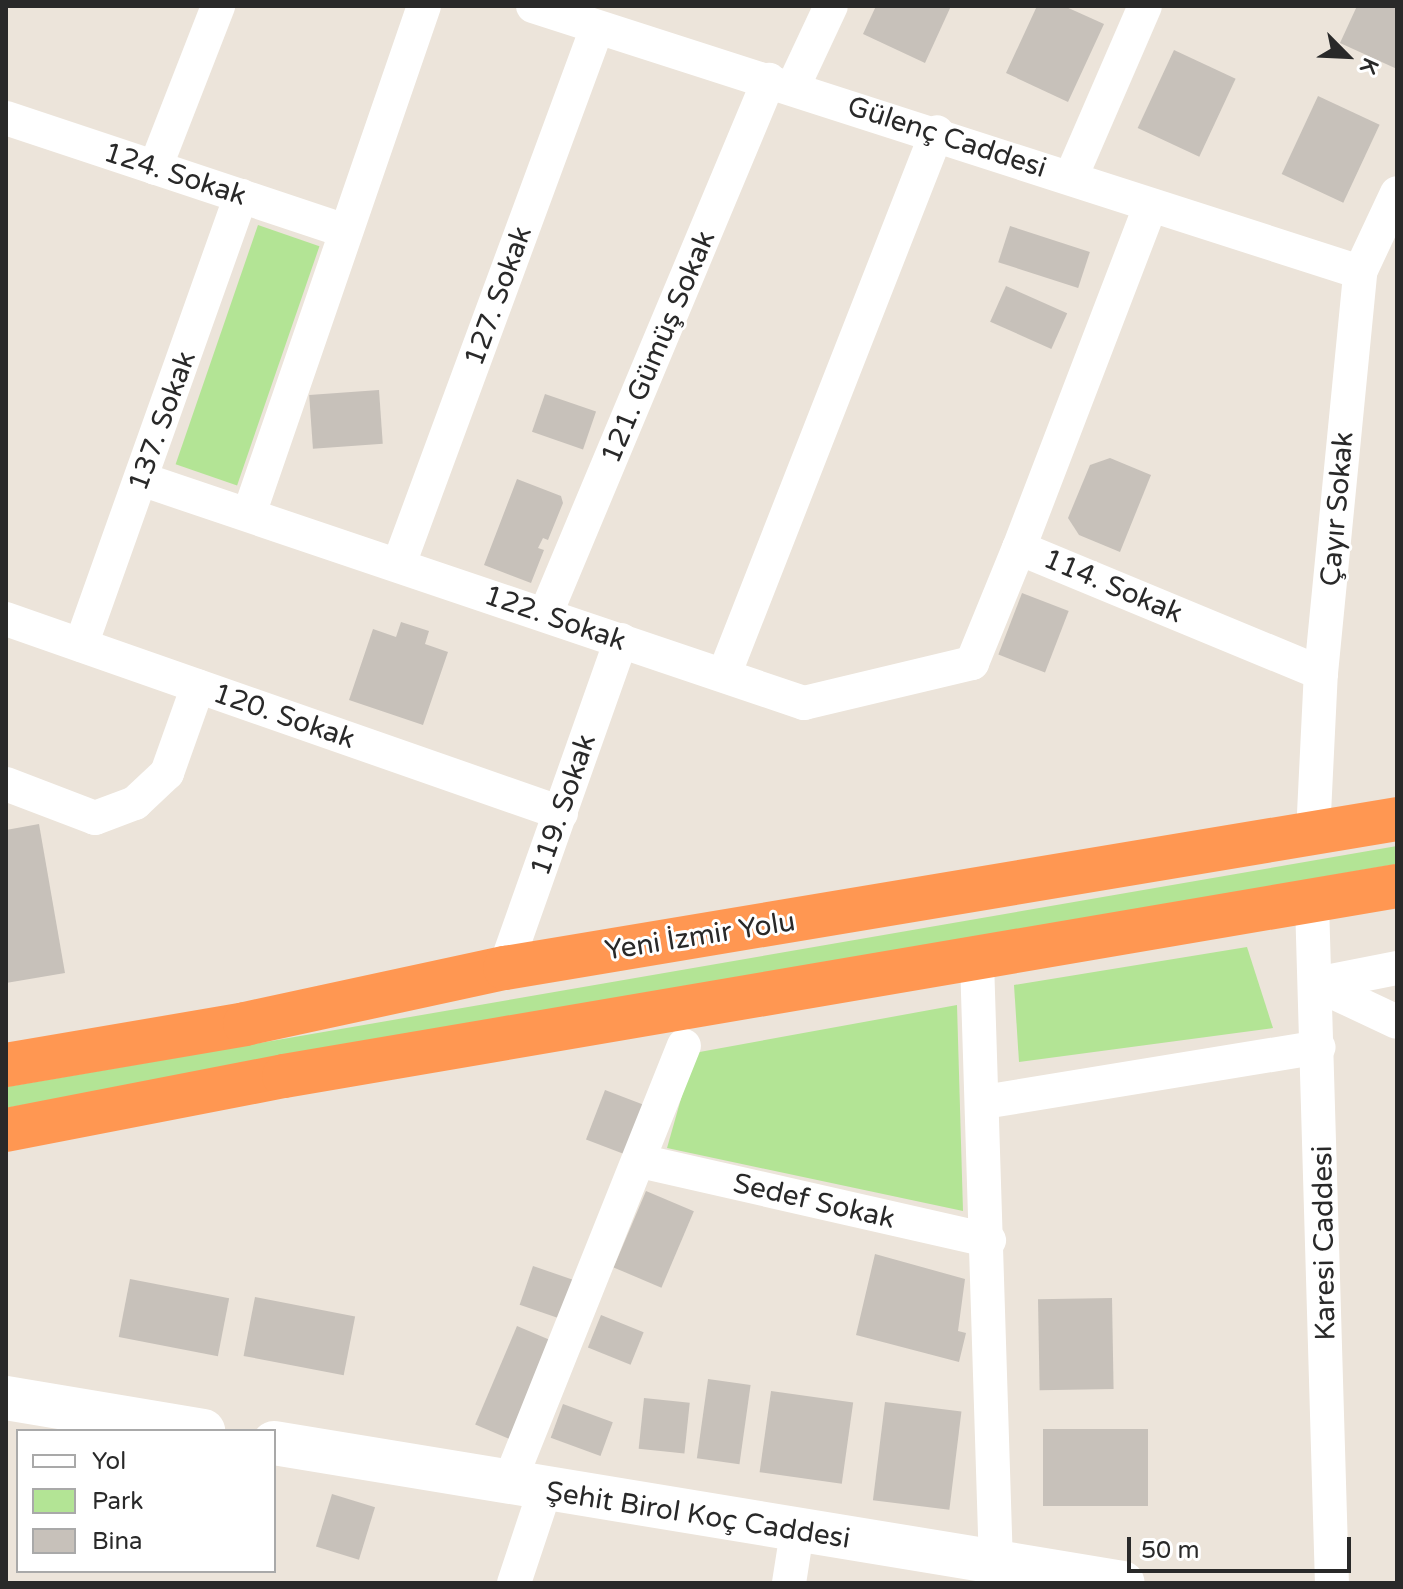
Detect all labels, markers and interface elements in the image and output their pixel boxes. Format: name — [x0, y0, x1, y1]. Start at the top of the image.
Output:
north arrow — [1307, 16, 1387, 96]
text: K — [1354, 54, 1384, 78]
street label: Gülenç Caddesi — [843, 89, 1051, 185]
street label: 124. Sokak — [100, 135, 250, 213]
street label: 127. Sokak — [457, 222, 539, 370]
street label: 121. Gümüş Sokak — [594, 226, 722, 468]
street label: 137. Sokak — [121, 347, 203, 495]
street label: Çayır Sokak — [1314, 430, 1360, 588]
street label: 114. Sokak — [1039, 542, 1187, 630]
street label: 122. Sokak — [480, 578, 630, 658]
street label: 120. Sokak — [209, 676, 359, 756]
street label: 119. Sokak — [523, 730, 603, 880]
street label: Yeni İzmir Yolu — [602, 904, 798, 968]
street label: Karesi Caddesi — [1305, 1145, 1343, 1341]
street label: Sedef Sokak — [730, 1166, 898, 1236]
legend — [16, 1429, 276, 1573]
text: Yol — [92, 1447, 126, 1476]
street label: Şehit Birol Koç Caddesi — [543, 1474, 853, 1556]
text: Park — [92, 1487, 143, 1516]
scale bar — [1131, 1521, 1355, 1571]
text: Bina — [92, 1527, 143, 1556]
text: 50 m — [1141, 1536, 1199, 1565]

